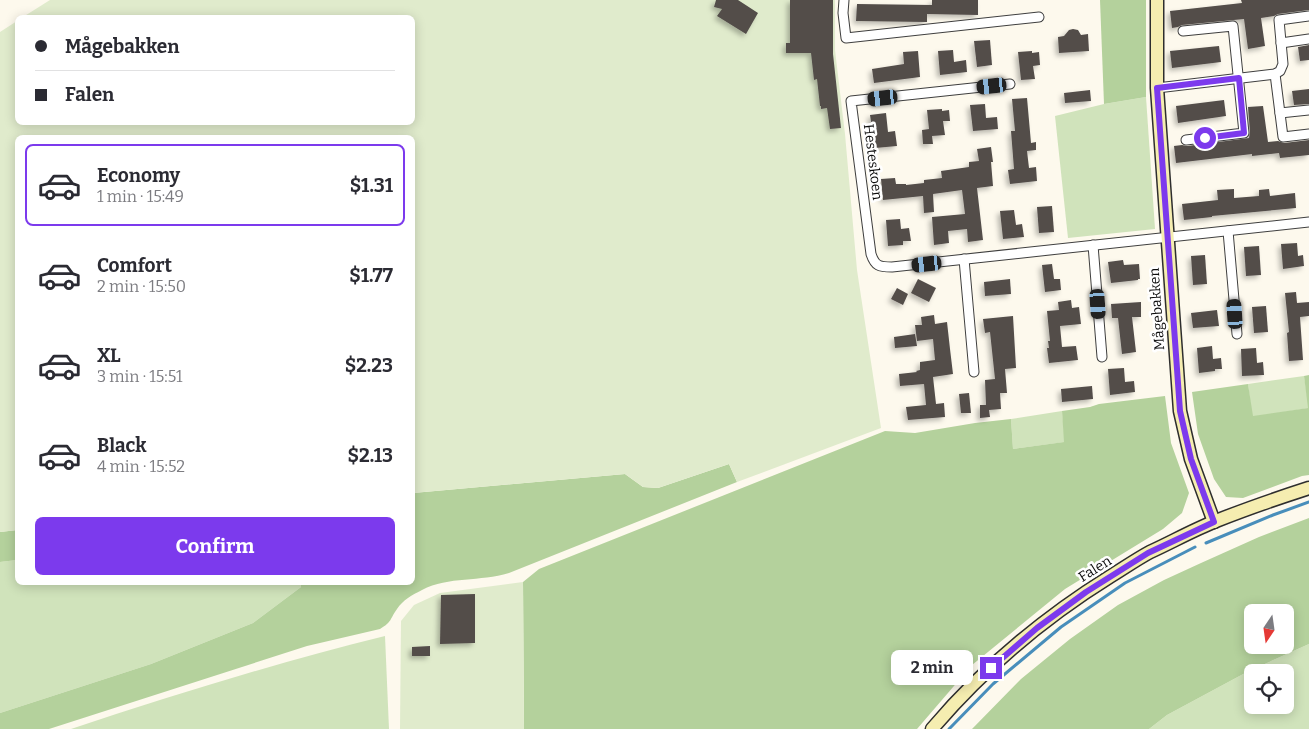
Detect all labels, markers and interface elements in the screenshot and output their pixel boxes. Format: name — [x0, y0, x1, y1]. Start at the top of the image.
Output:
text: Mågebakken — [65, 35, 179, 58]
car — [976, 77, 1007, 95]
text: Falen — [65, 83, 114, 106]
car — [867, 89, 898, 107]
street label: Hesteskoen — [860, 123, 886, 201]
route start — [1194, 127, 1216, 149]
icon: car — [37, 163, 82, 208]
text: Economy — [97, 164, 180, 187]
text: $1.31 — [350, 174, 393, 197]
text: 1 min · 15:49 — [97, 187, 184, 206]
icon: car — [37, 253, 82, 298]
text: Comfort — [97, 254, 172, 277]
car — [911, 255, 942, 273]
text: $1.77 — [349, 264, 393, 287]
street label: Mågebakken — [1146, 267, 1168, 351]
text: 2 min · 15:50 — [97, 277, 186, 296]
car — [1089, 289, 1106, 319]
car — [1226, 299, 1243, 329]
icon: car — [37, 343, 82, 388]
text: XL — [97, 344, 121, 367]
text: $2.23 — [345, 354, 393, 377]
text: 3 min · 15:51 — [97, 367, 183, 386]
icon: car — [37, 433, 82, 478]
text: Black — [97, 434, 147, 457]
text: $2.13 — [348, 444, 393, 467]
text: 4 min · 15:52 — [97, 457, 185, 476]
button: Confirm — [35, 517, 395, 575]
street label: Falen — [1075, 552, 1115, 586]
north arrow — [1244, 604, 1294, 654]
map controls — [1244, 604, 1294, 714]
callout: 2 min — [891, 650, 974, 686]
route end — [980, 657, 1002, 679]
text: 2 min — [911, 658, 953, 677]
button: locate — [1244, 664, 1294, 714]

